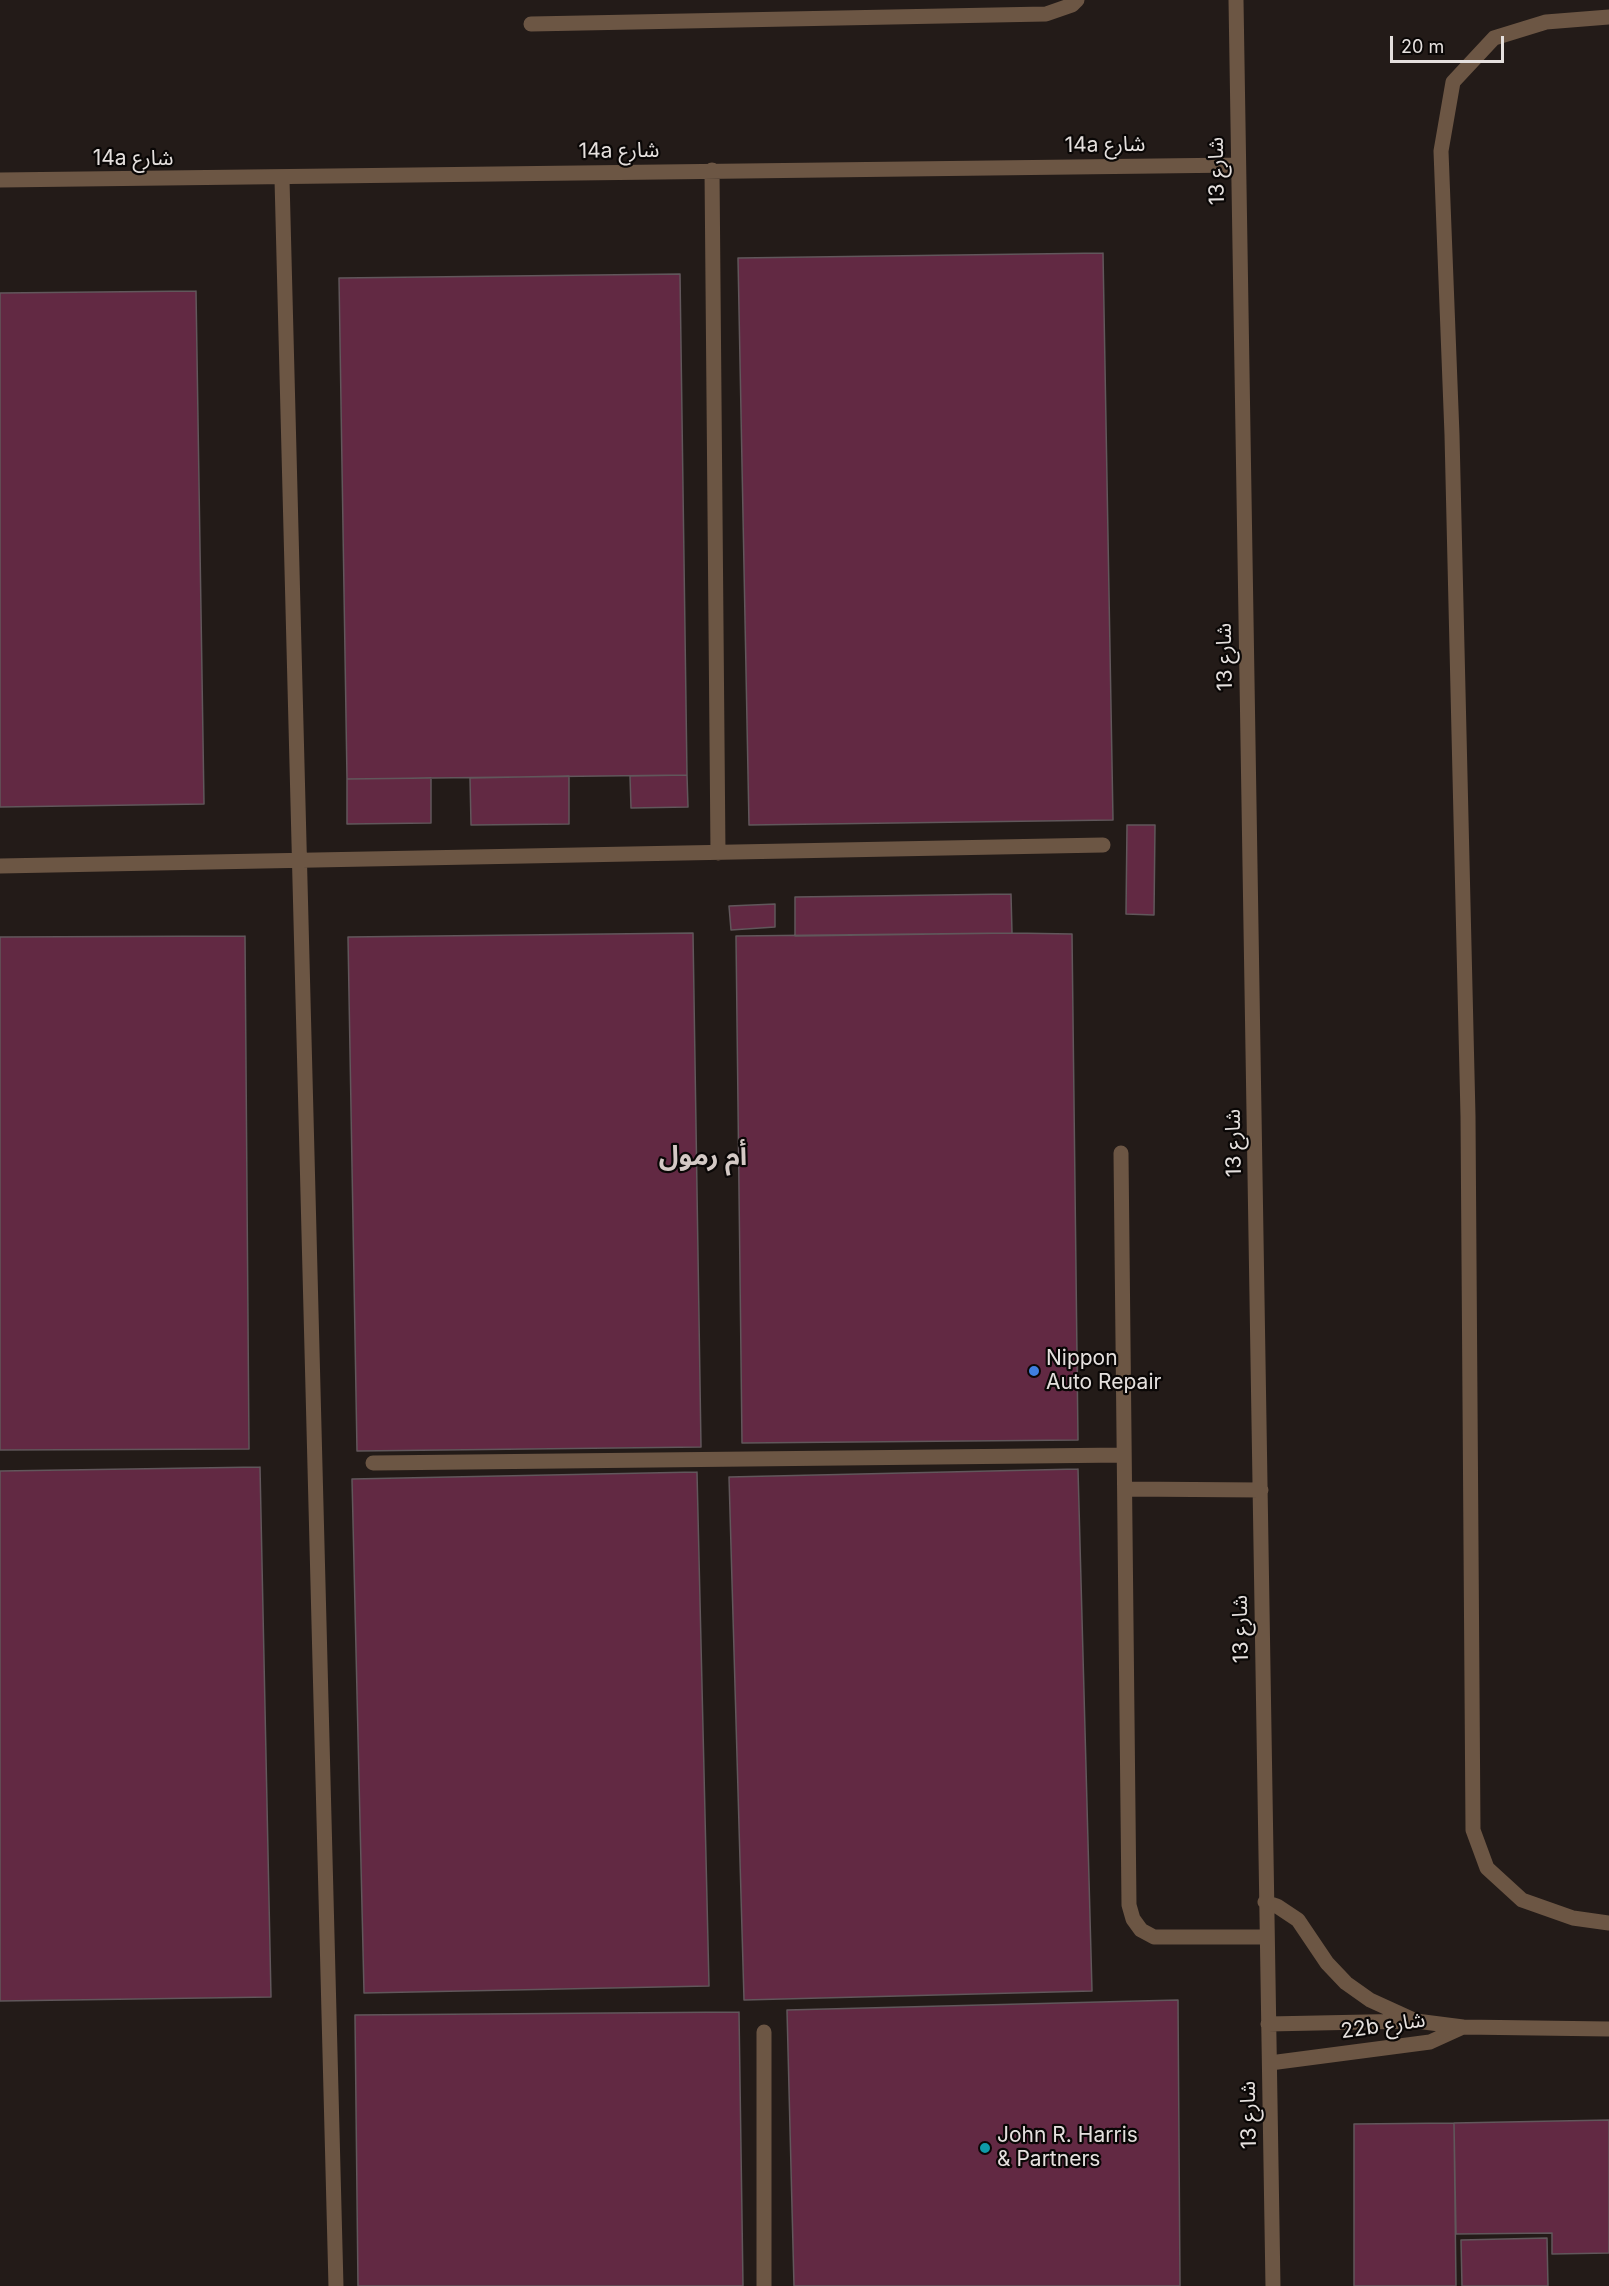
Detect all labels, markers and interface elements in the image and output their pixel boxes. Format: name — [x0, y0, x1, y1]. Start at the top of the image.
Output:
scale bar — [1393, 24, 1507, 62]
text: 20 m — [1401, 36, 1444, 57]
street label: 14a شارع — [1064, 132, 1146, 158]
street label: شارع 13 — [1204, 137, 1230, 205]
street label: 14a شارع — [578, 138, 660, 164]
street label: 14a شارع — [93, 146, 173, 172]
street label: شارع 13 — [1212, 623, 1238, 691]
street label: شارع 13 — [1221, 1109, 1247, 1177]
district label: أم رمول — [659, 1141, 747, 1173]
place label: Nippon Auto Repair — [1046, 1346, 1161, 1396]
marker: Nippon Auto Repair — [1027, 1364, 1041, 1378]
street label: شارع 13 — [1228, 1595, 1254, 1663]
street label: 22b شارع — [1339, 2008, 1427, 2044]
street label: شارع 13 — [1236, 2081, 1262, 2149]
place label: John R. Harris & Partners — [997, 2123, 1138, 2173]
marker: John R. Harris & Partners — [978, 2141, 992, 2155]

